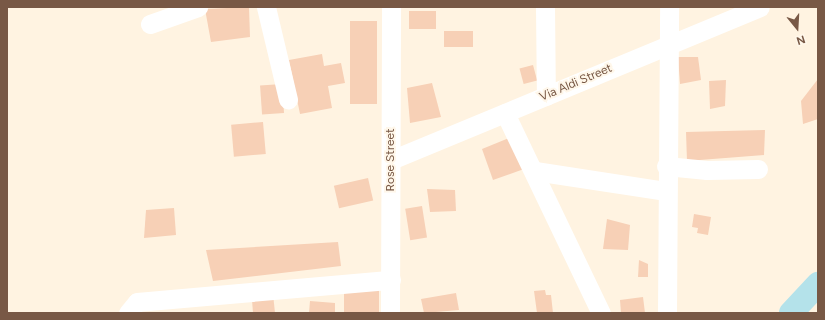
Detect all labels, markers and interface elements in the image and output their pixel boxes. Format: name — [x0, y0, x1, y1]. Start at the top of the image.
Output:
north arrow — [777, 8, 817, 48]
text: N — [795, 32, 807, 47]
street label: Via Aldi Street — [538, 61, 614, 105]
street label: Rose Street — [384, 128, 398, 192]

